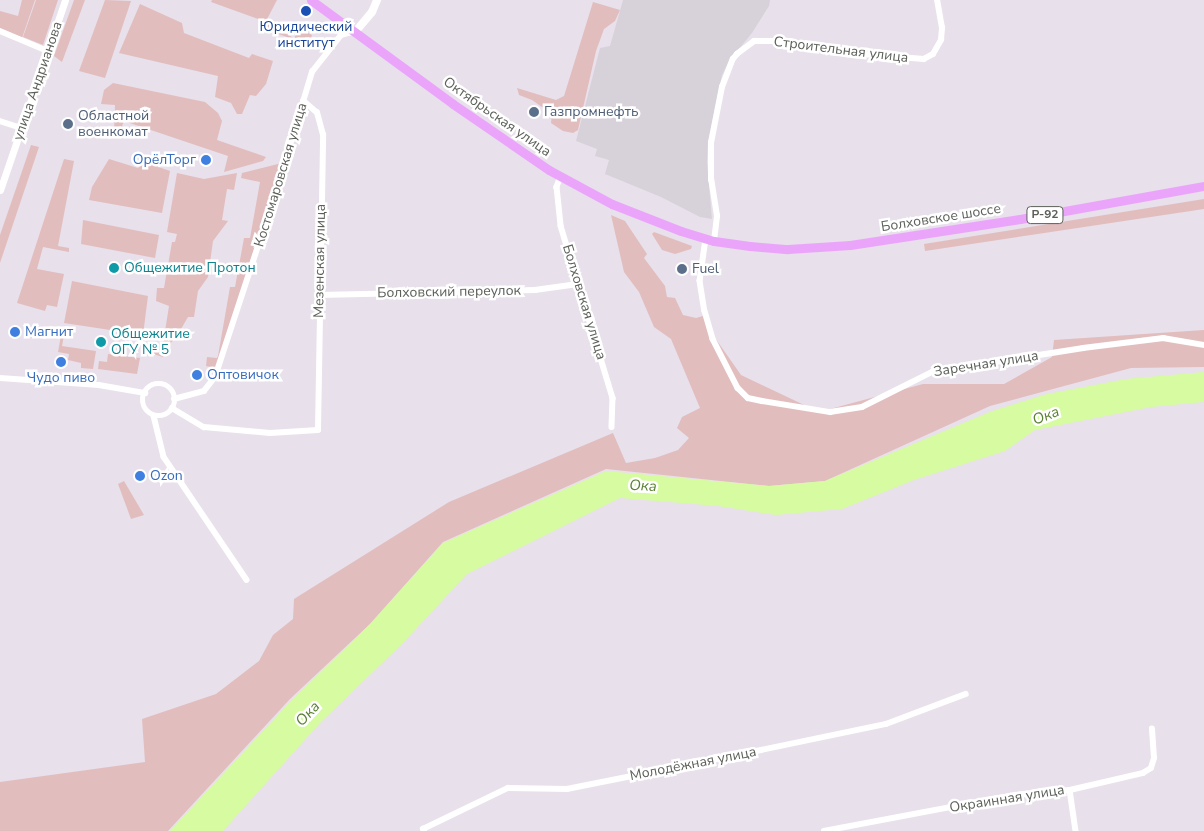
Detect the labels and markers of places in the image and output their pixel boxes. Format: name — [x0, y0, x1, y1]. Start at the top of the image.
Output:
marker: Юридический институт — [300, 5, 312, 17]
place label: Юридический институт — [260, 19, 352, 52]
place label: Газпромнефть — [544, 104, 638, 120]
marker: Газпромнефть — [528, 106, 540, 118]
place label: Областной военкомат — [78, 108, 149, 140]
marker: Областной военкомат — [62, 118, 74, 130]
place label: ОрёлТорг — [133, 152, 196, 168]
marker: ОрёлТорг — [200, 154, 212, 166]
place label: Общежитие Протон — [124, 260, 256, 276]
place label: Fuel — [692, 261, 719, 277]
marker: Общежитие Протон — [108, 262, 120, 274]
marker: Fuel — [676, 263, 688, 275]
place label: Магнит — [25, 324, 73, 340]
marker: Магнит — [9, 326, 21, 338]
place label: Общежитие ОГУ № 5 — [111, 326, 190, 358]
marker: Общежитие ОГУ № 5 — [95, 336, 107, 348]
marker: Чудо пиво — [55, 356, 67, 368]
place label: Оптовичок — [207, 367, 279, 383]
marker: Оптовичок — [191, 369, 203, 381]
place label: Чудо пиво — [27, 370, 95, 386]
place label: Ozon — [150, 468, 183, 484]
marker: Ozon — [134, 470, 146, 482]

